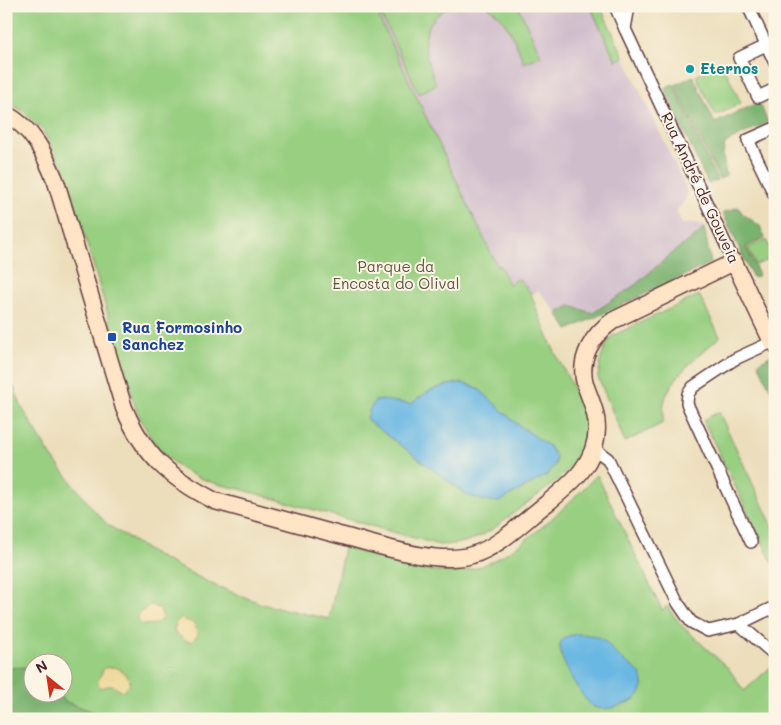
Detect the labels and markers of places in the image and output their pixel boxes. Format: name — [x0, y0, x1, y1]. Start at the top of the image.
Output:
place label: Eternos — [700, 58, 758, 78]
marker: Eternos — [684, 63, 696, 75]
place label: Rua Formosinho Sanchez — [122, 317, 242, 354]
marker: Rua Formosinho Sanchez — [106, 331, 118, 343]

